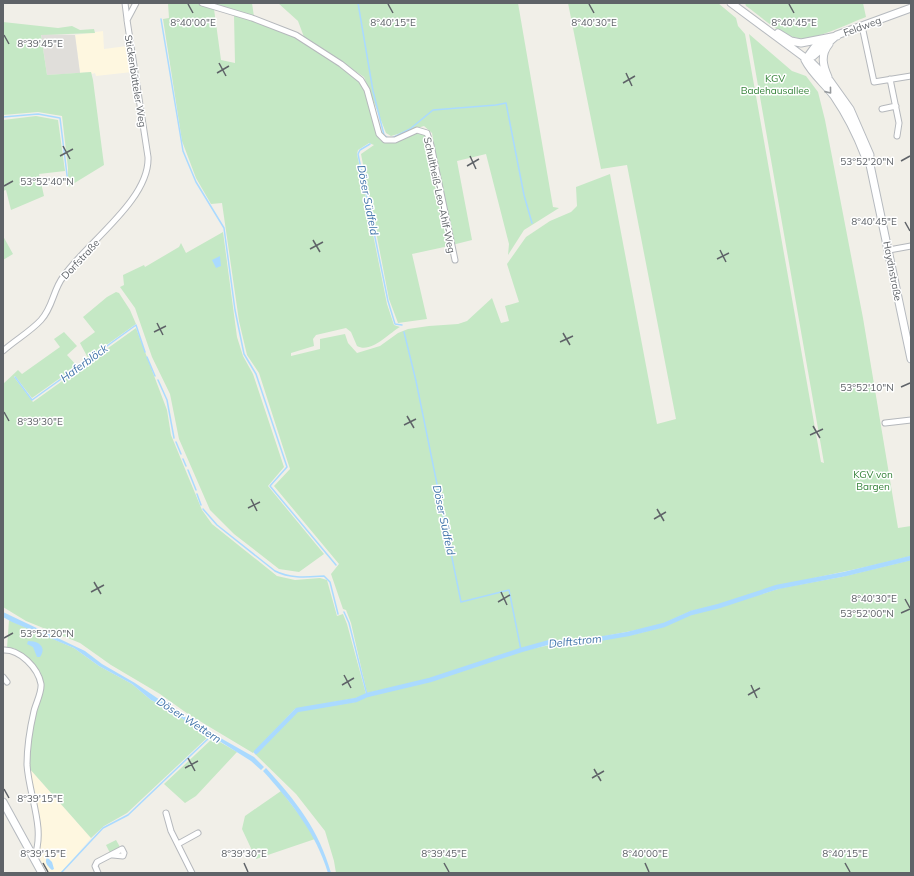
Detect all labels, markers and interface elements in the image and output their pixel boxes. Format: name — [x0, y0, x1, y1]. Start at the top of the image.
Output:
street label: Feldweg — [841, 14, 883, 39]
text: 8°40'00"E — [170, 16, 216, 29]
text: 8°40'15"E — [370, 16, 416, 29]
text: 8°40'30"E — [571, 16, 617, 29]
text: 8°40'45"E — [771, 16, 817, 29]
street label: Stickenbütteler Weg — [122, 34, 149, 128]
text: 8°39'45"E — [17, 37, 63, 50]
park label: KGV Badehausallee — [741, 72, 809, 97]
one-way arrow — [825, 86, 832, 93]
street label: Schultheiß-Leo-Ahlf-Weg — [421, 136, 458, 254]
text: 53°52'20"N — [840, 155, 894, 168]
water label: Döser Südfeld — [354, 164, 382, 237]
text: 53°52'40"N — [20, 175, 74, 188]
text: 8°40'45"E — [851, 215, 897, 228]
street label: Dorfstraße — [58, 237, 102, 282]
street label: Haydnstraße — [880, 240, 905, 302]
water label: Haferblöck — [58, 341, 111, 385]
text: 53°52'10"N — [840, 381, 894, 394]
text: 8°39'30"E — [17, 415, 63, 428]
park label: KGV von Bargen — [853, 468, 893, 493]
water label: Döser Südfeld — [430, 484, 458, 557]
text: 8°40'30"E — [851, 592, 897, 605]
text: 53°52'00"N — [840, 607, 894, 620]
text: 53°52'20"N — [20, 627, 74, 640]
water label: Delftstrom — [548, 631, 603, 651]
water label: Döser Wettern — [154, 694, 224, 746]
text: 8°39'15"E — [17, 792, 63, 805]
text: 8°39'15"E — [20, 847, 66, 860]
text: 8°39'30"E — [221, 847, 267, 860]
text: 8°39'45"E — [421, 847, 467, 860]
text: 8°40'00"E — [622, 847, 668, 860]
text: 8°40'15"E — [822, 847, 868, 860]

